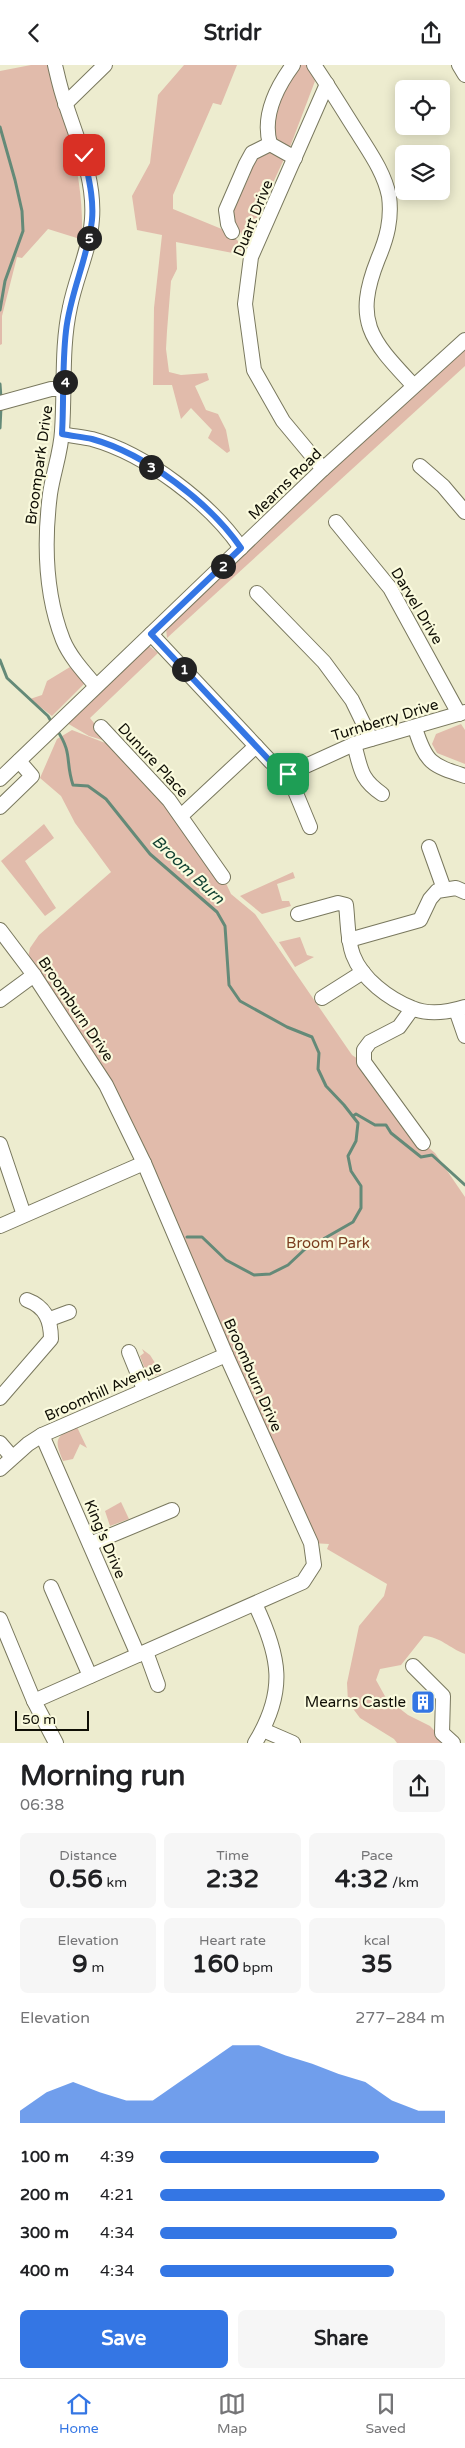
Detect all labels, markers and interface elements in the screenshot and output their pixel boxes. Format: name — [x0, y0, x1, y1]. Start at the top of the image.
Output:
icon: back — [20, 19, 48, 47]
icon: share — [417, 19, 445, 47]
text: Stridr — [204, 20, 261, 46]
map controls — [395, 80, 450, 200]
button: locate — [395, 80, 450, 135]
pin — [63, 134, 105, 176]
icon: check — [70, 141, 98, 169]
button: layers — [395, 145, 450, 200]
street label: Duart Drive — [229, 177, 277, 259]
pin: 5 — [76, 225, 102, 251]
text: 5 — [85, 230, 94, 247]
pin: 4 — [52, 369, 78, 395]
text: 4 — [61, 374, 70, 391]
street label: Broompark Drive — [22, 404, 56, 526]
street label: Mearns Road — [245, 445, 325, 523]
pin: 3 — [138, 455, 164, 479]
text: 3 — [147, 459, 156, 476]
pin: 2 — [210, 553, 236, 579]
text: 2 — [219, 558, 228, 575]
street label: Darvel Drive — [387, 564, 447, 648]
pin: 1 — [172, 657, 196, 681]
text: 1 — [180, 661, 189, 678]
street label: Turnberry Drive — [329, 695, 441, 745]
street label: Dunure Place — [114, 719, 192, 801]
pin — [267, 753, 309, 795]
icon: arrive — [274, 760, 302, 788]
water label: Broom Burn — [148, 831, 229, 909]
street label: Broomburn Drive — [34, 953, 118, 1065]
park label: Broom Park — [286, 1234, 370, 1252]
street label: Broomburn Drive — [220, 1316, 286, 1434]
street label: Broomhill Avenue — [42, 1357, 164, 1425]
street label: King's Drive — [80, 1497, 130, 1581]
building icon: Mearns Castle — [410, 1689, 436, 1715]
place label: Mearns Castle — [305, 1693, 406, 1711]
scale bar — [15, 1708, 89, 1731]
text: 50 m — [22, 1711, 56, 1728]
text: Morning run — [20, 1759, 185, 1793]
button: share — [393, 1760, 445, 1812]
text: 06:38 — [20, 1795, 64, 1815]
text: Distance — [59, 1847, 117, 1864]
text: Time — [216, 1847, 249, 1864]
text: Pace — [361, 1847, 393, 1864]
text: 0.56 — [49, 1864, 103, 1894]
text: 2:32 — [206, 1864, 259, 1894]
text: 4:32 — [335, 1864, 388, 1894]
text: km — [103, 1874, 127, 1891]
text: /km — [388, 1874, 419, 1891]
text: Elevation — [58, 1932, 119, 1949]
text: Heart rate — [199, 1932, 266, 1949]
text: kcal — [364, 1932, 390, 1949]
text: 9 — [72, 1949, 88, 1979]
text: 160 — [192, 1949, 239, 1979]
text: 35 — [361, 1949, 393, 1979]
text: m — [88, 1959, 104, 1976]
text: bpm — [239, 1959, 273, 1976]
text: Elevation — [20, 2008, 90, 2028]
text: 277–284 m — [355, 2008, 445, 2028]
text: 100 m — [20, 2147, 69, 2167]
text: 4:39 — [100, 2147, 134, 2167]
text: 200 m — [20, 2185, 69, 2205]
text: 4:21 — [100, 2185, 134, 2205]
text: 300 m — [20, 2223, 69, 2243]
text: 4:34 — [100, 2223, 134, 2243]
text: 400 m — [20, 2261, 69, 2281]
text: 4:34 — [100, 2261, 134, 2281]
button: Save — [20, 2310, 228, 2368]
button: Share — [238, 2310, 445, 2368]
tab: Home — [59, 2390, 99, 2437]
tab: Map — [217, 2390, 247, 2437]
tab: Saved — [365, 2390, 406, 2437]

